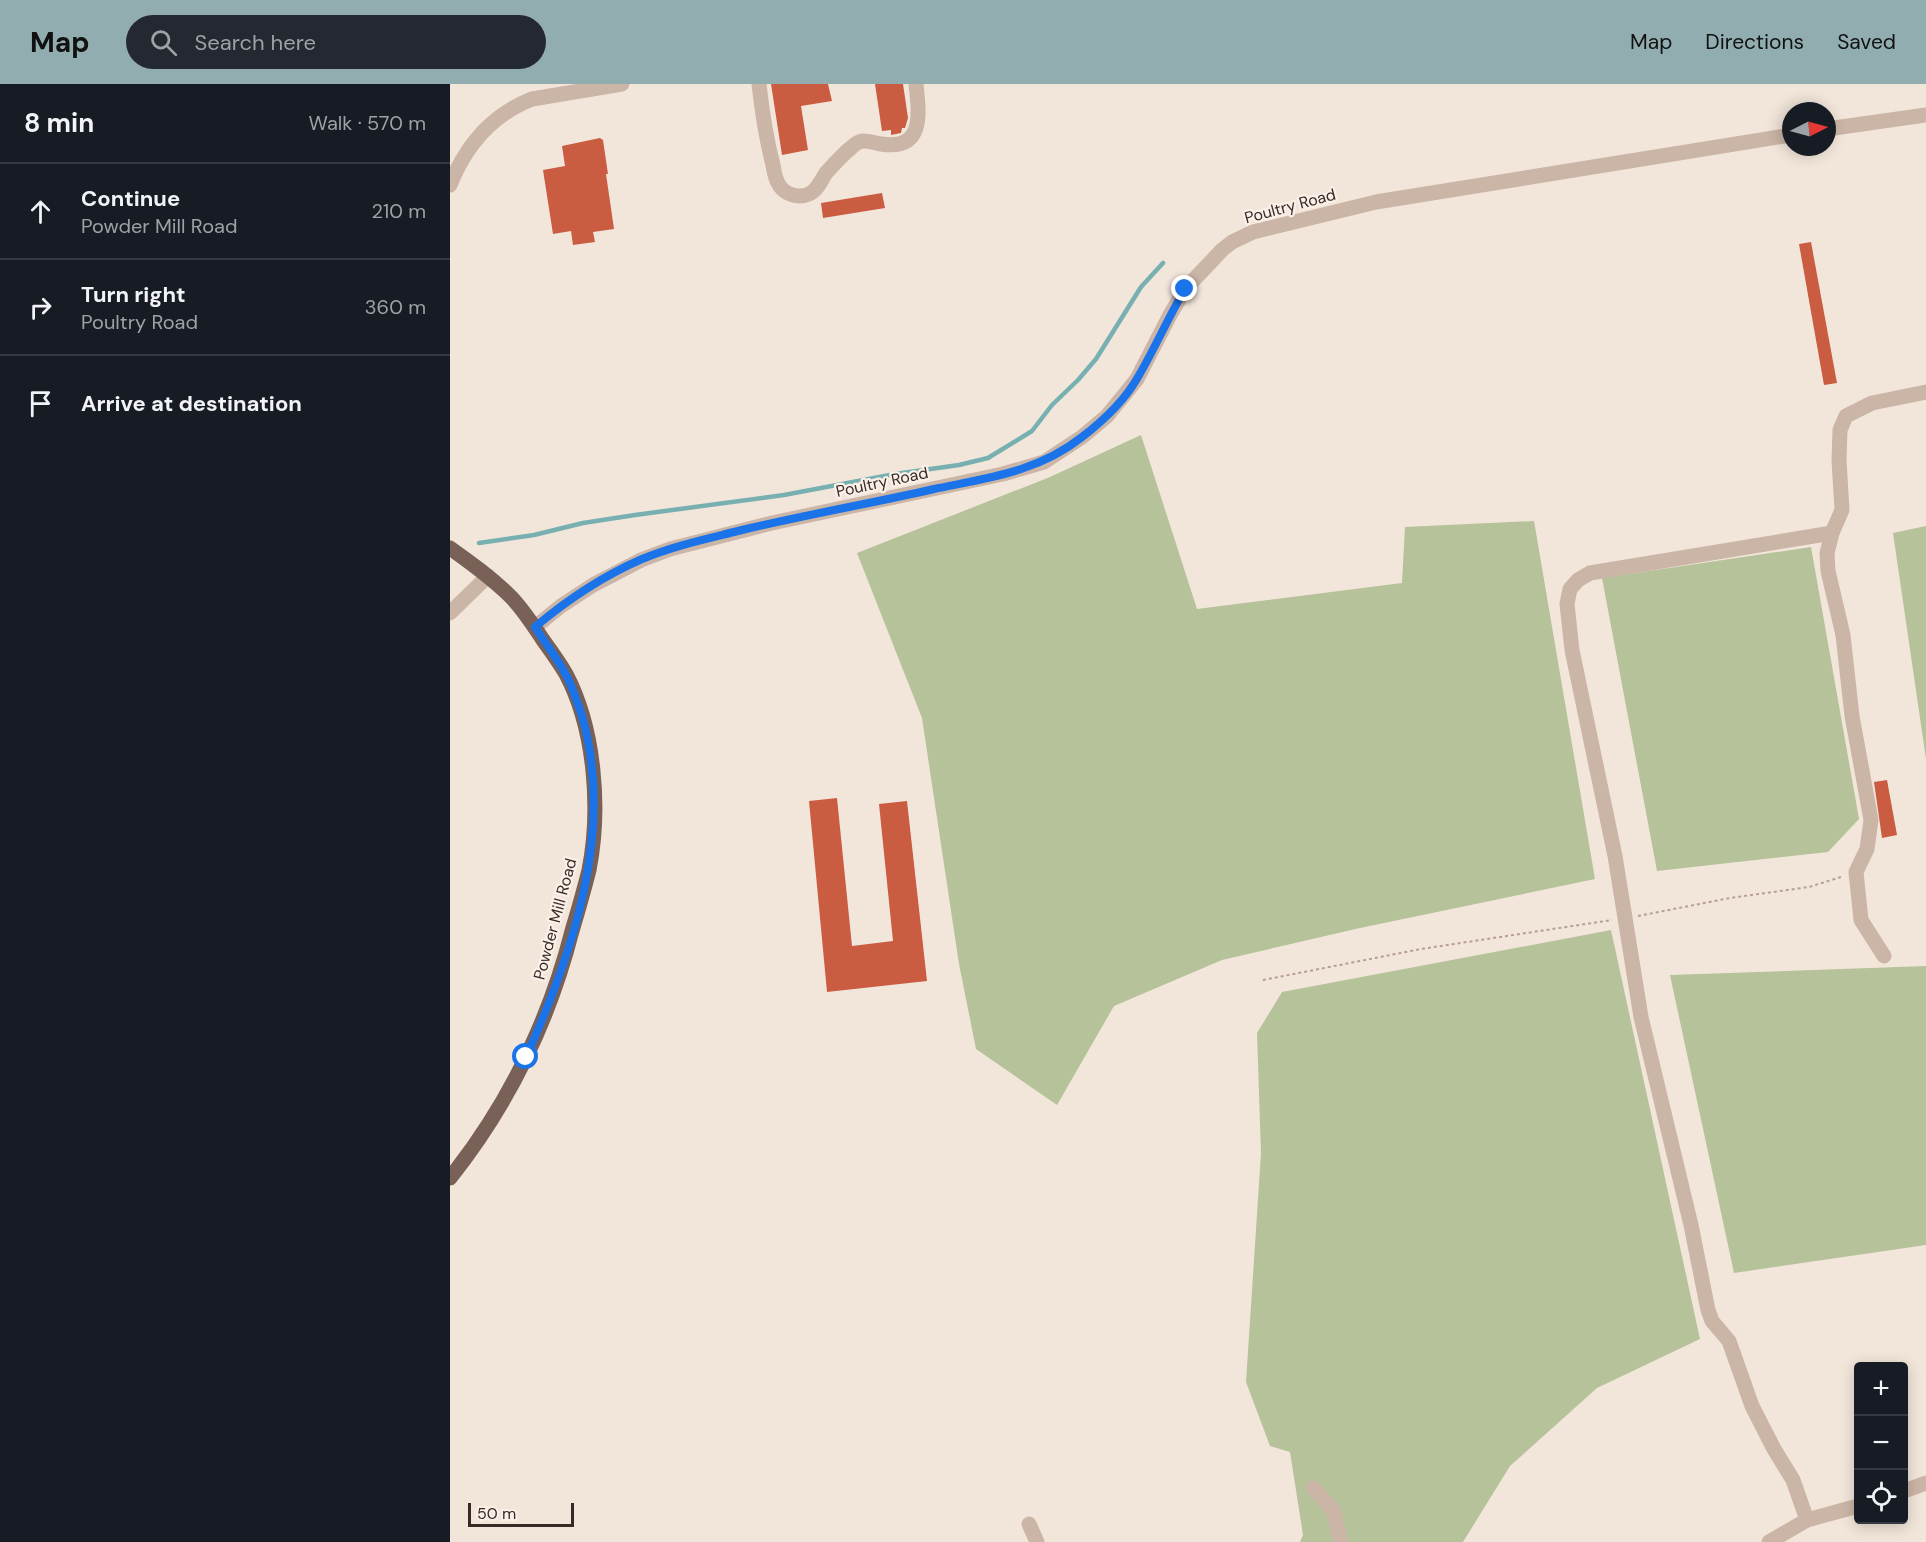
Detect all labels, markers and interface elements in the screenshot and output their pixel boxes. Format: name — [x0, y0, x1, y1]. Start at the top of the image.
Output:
search box — [126, 15, 546, 69]
text: Map — [30, 24, 90, 61]
icon: search — [147, 26, 180, 59]
text: Search here — [195, 28, 316, 57]
text: Map — [1630, 28, 1672, 56]
text: Directions — [1705, 28, 1804, 56]
text: Saved — [1837, 28, 1896, 56]
north arrow — [1782, 102, 1836, 156]
text: 8 min — [24, 106, 94, 140]
text: Walk · 570 m — [309, 110, 426, 136]
text: Continue — [81, 184, 180, 213]
street label: Poultry Road — [1242, 184, 1338, 228]
icon: ahead — [24, 195, 57, 228]
text: 210 m — [371, 198, 426, 224]
text: Powder Mill Road — [81, 213, 237, 239]
route end — [1171, 275, 1197, 301]
text: Turn right — [81, 280, 186, 309]
icon: right — [24, 291, 57, 324]
text: 360 m — [365, 294, 426, 320]
text: Poultry Road — [81, 309, 198, 335]
icon: arrive — [24, 387, 57, 420]
text: Arrive at destination — [81, 389, 302, 418]
street label: Poultry Road — [834, 462, 930, 502]
street label: Powder Mill Road — [529, 856, 581, 982]
route start — [512, 1043, 538, 1069]
map controls — [1854, 1362, 1908, 1524]
button: + — [1854, 1362, 1908, 1416]
button: − — [1854, 1416, 1908, 1470]
button: locate — [1854, 1470, 1908, 1524]
scale bar — [468, 1500, 574, 1528]
text: 50 m — [477, 1503, 516, 1524]

